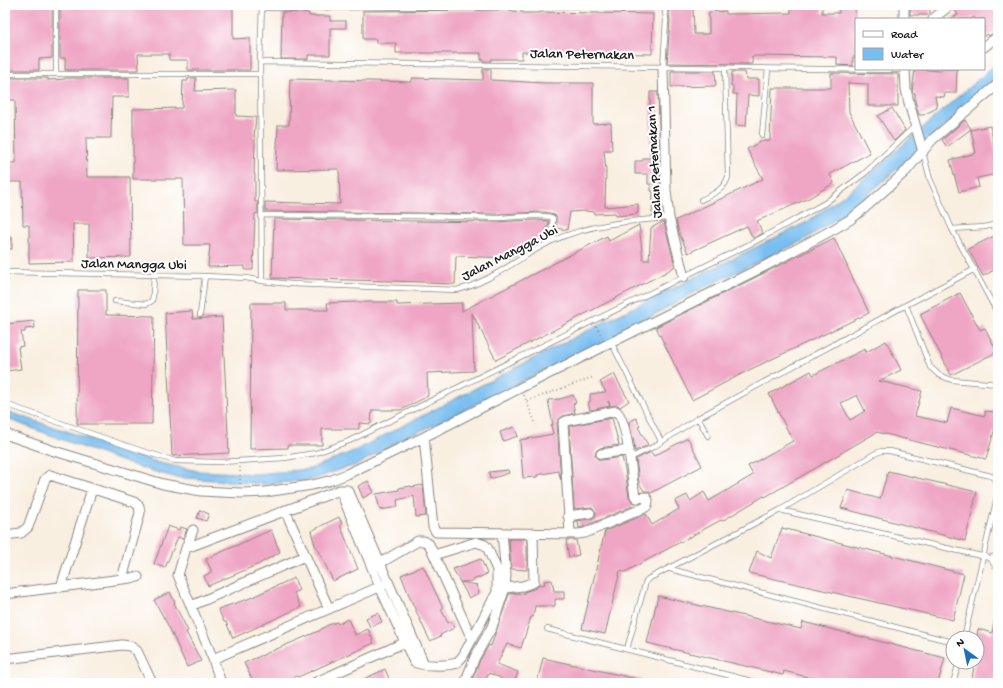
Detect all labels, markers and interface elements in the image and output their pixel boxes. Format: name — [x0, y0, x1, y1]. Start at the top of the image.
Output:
legend — [855, 18, 985, 70]
text: Road — [891, 29, 918, 43]
street label: Jalan Peternakan — [530, 46, 634, 65]
text: Water — [891, 49, 925, 63]
street label: Jalan Peternakan 1 — [644, 105, 667, 219]
street label: Jalan Mangga Ubi — [459, 223, 561, 286]
street label: Jalan Mangga Ubi — [81, 256, 187, 275]
north arrow — [945, 630, 985, 670]
text: N — [954, 636, 967, 650]

